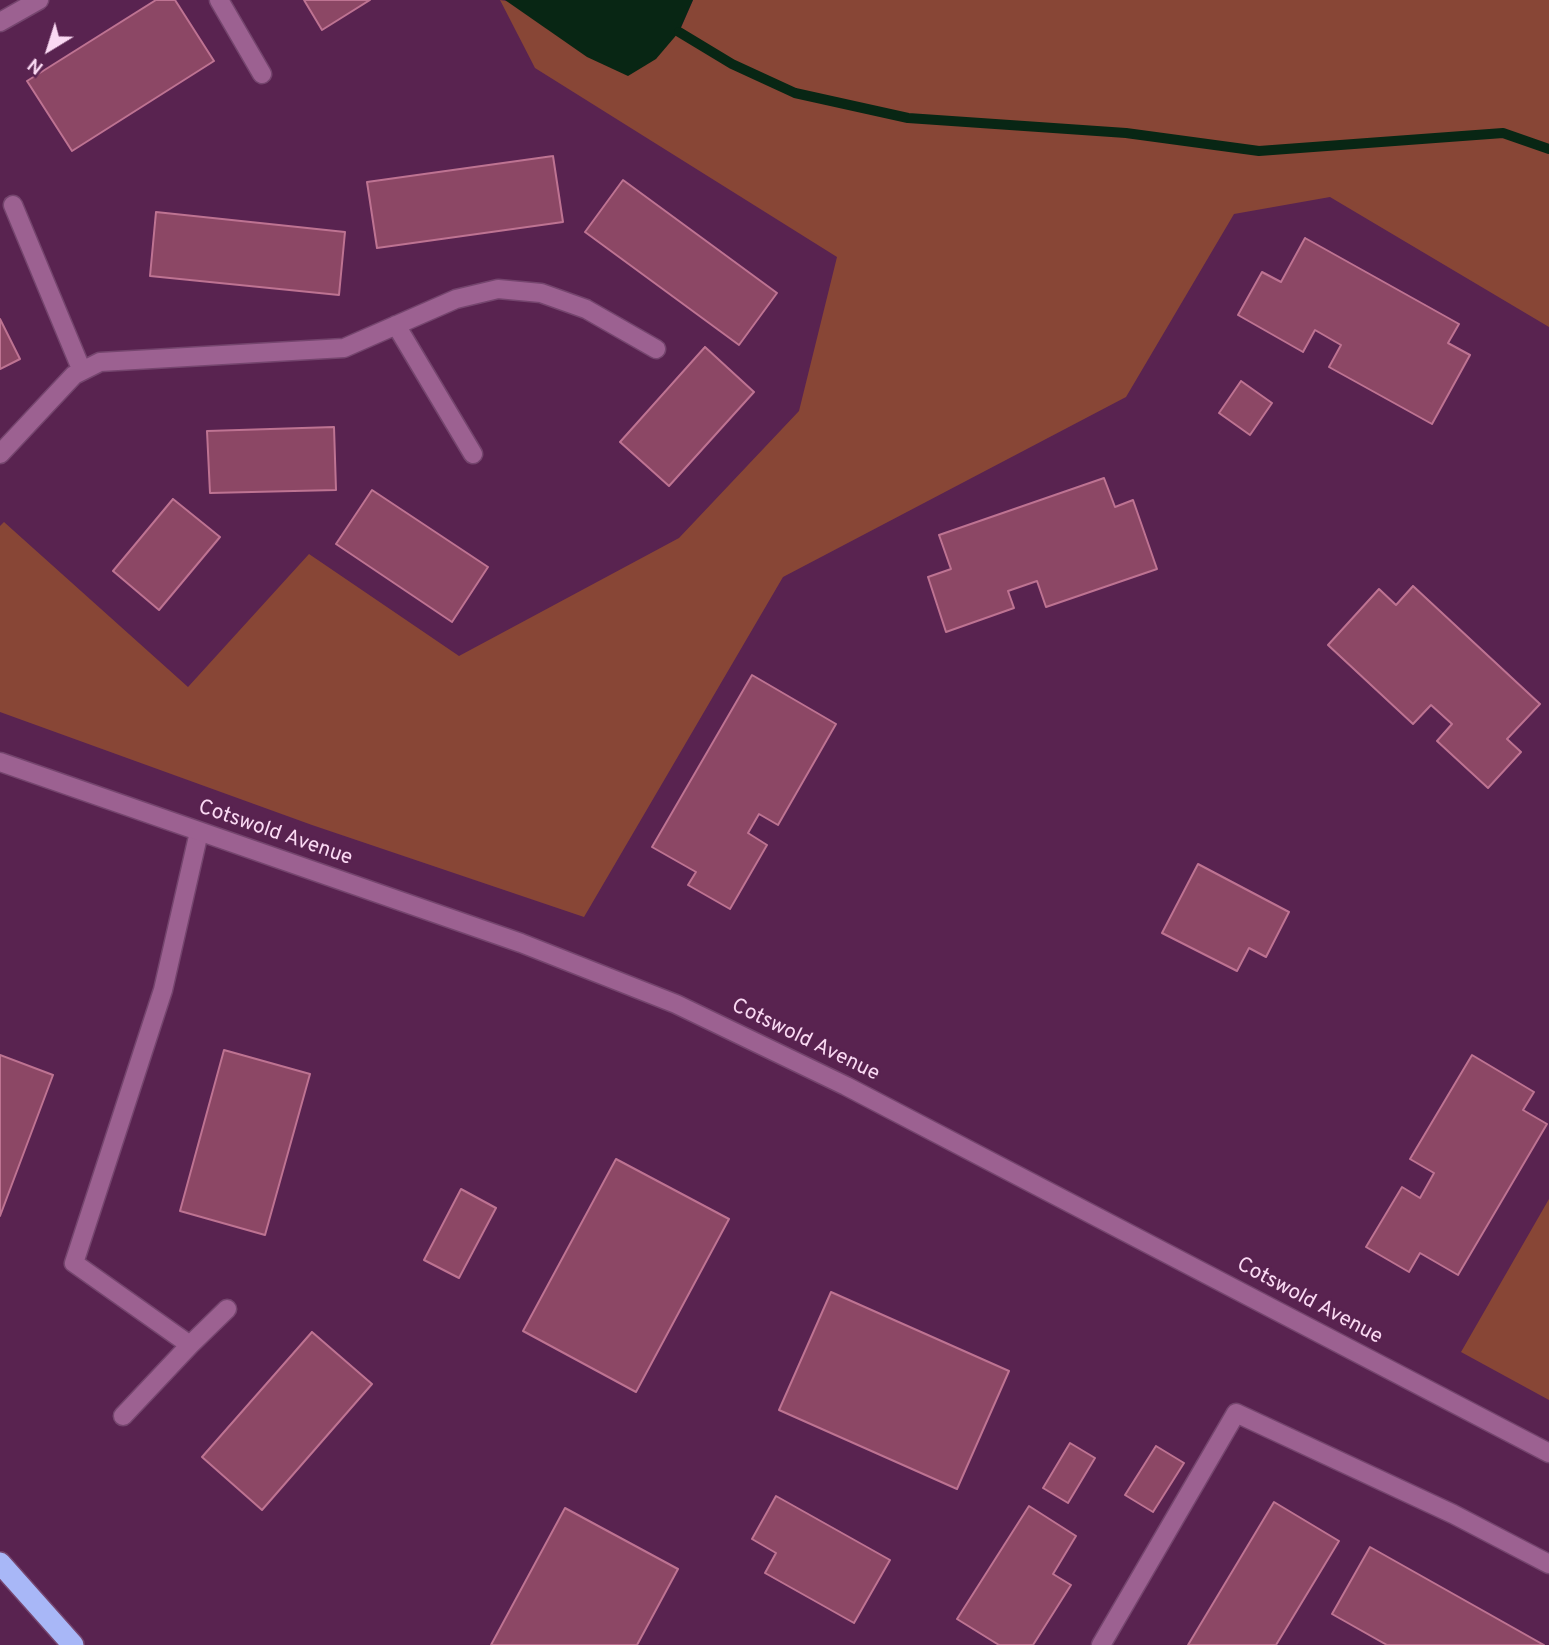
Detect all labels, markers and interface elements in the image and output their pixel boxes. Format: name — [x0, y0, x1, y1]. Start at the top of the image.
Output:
north arrow — [14, 14, 84, 84]
text: N — [23, 52, 49, 79]
street label: Cotswold Avenue — [195, 796, 355, 872]
street label: Cotswold Avenue — [727, 994, 883, 1088]
street label: Cotswold Avenue — [1232, 1253, 1386, 1351]

